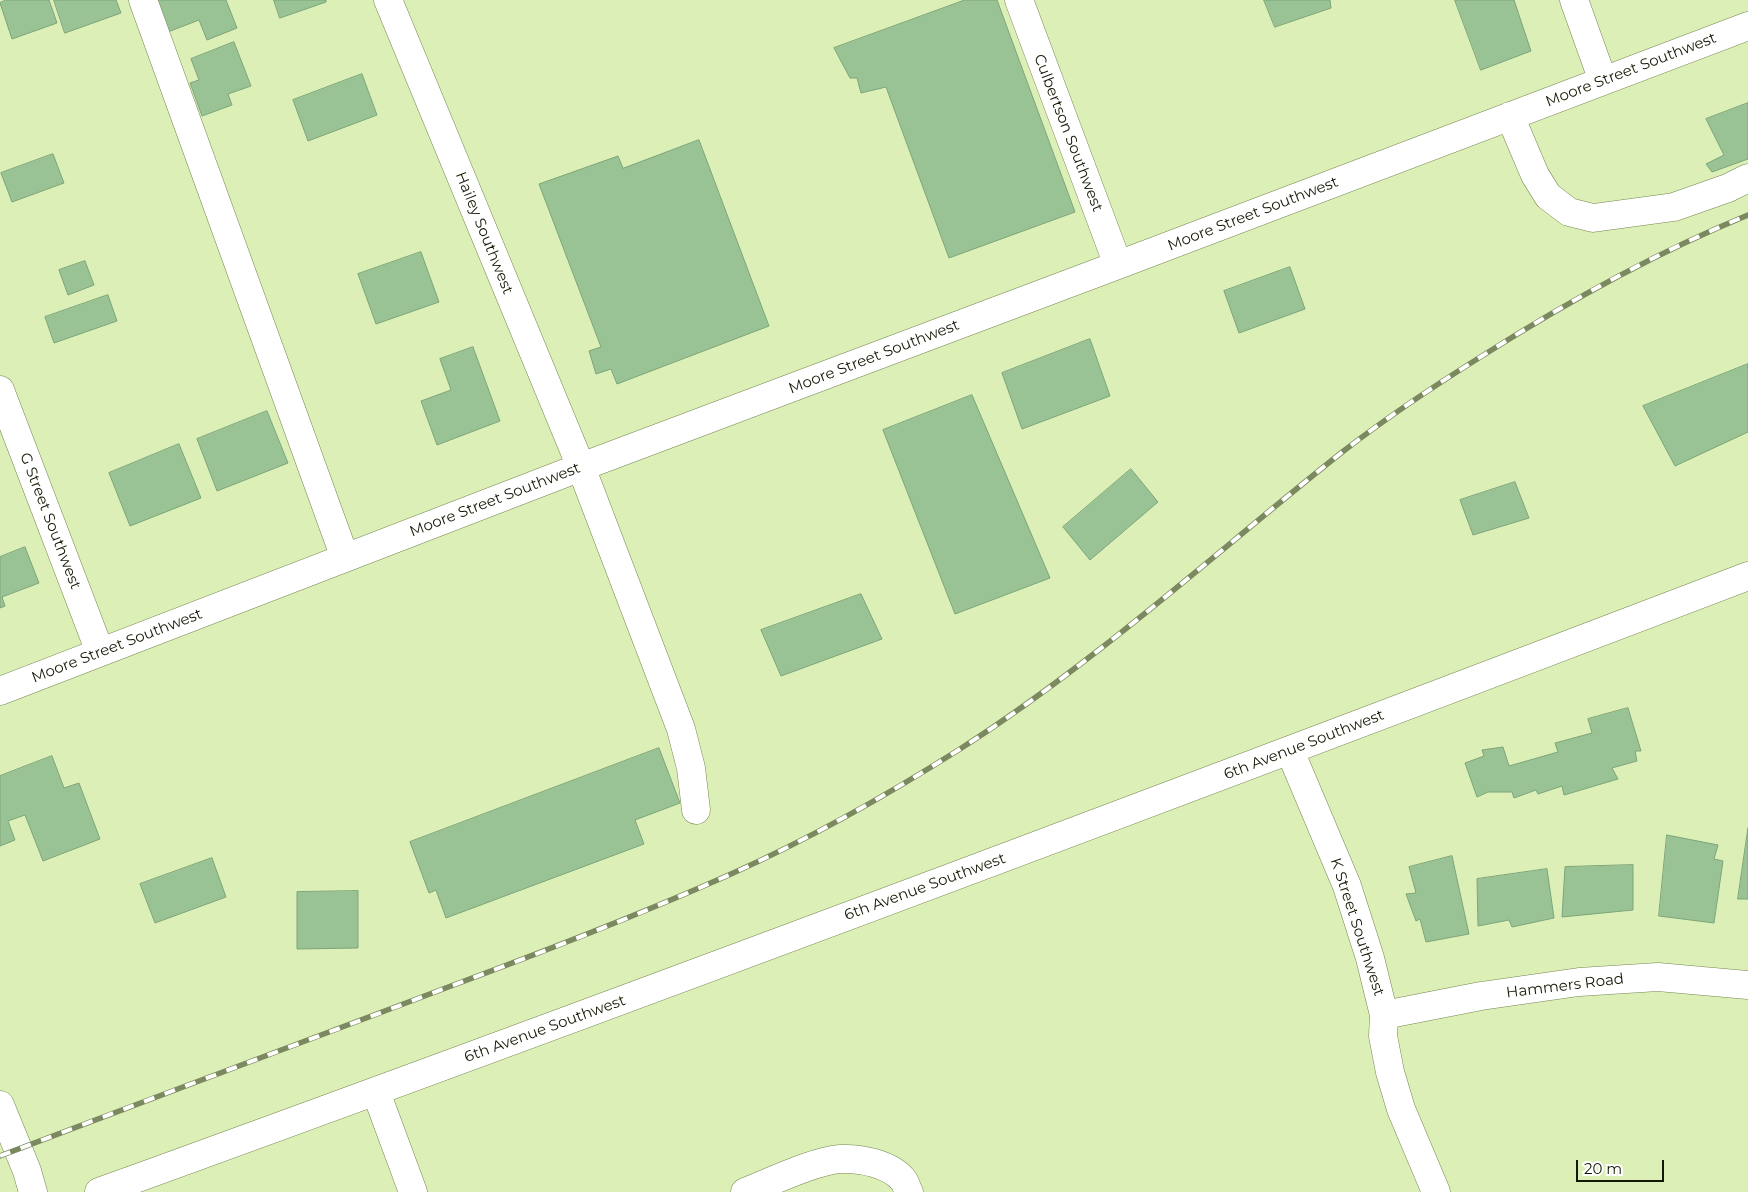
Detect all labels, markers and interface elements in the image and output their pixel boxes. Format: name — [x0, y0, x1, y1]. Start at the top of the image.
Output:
street label: Moore Street Southwest — [1543, 29, 1719, 111]
street label: Culbertson Southwest — [1030, 52, 1106, 214]
street label: Hailey Southwest — [451, 169, 517, 297]
street label: Moore Street Southwest — [1165, 173, 1341, 255]
street label: Moore Street Southwest — [786, 316, 962, 398]
street label: G Street Southwest — [16, 450, 84, 592]
street label: Moore Street Southwest — [407, 459, 583, 541]
street label: Moore Street Southwest — [29, 605, 205, 687]
street label: 6th Avenue Southwest — [1221, 706, 1387, 784]
street label: 6th Avenue Southwest — [842, 849, 1008, 925]
street label: K Street Southwest — [1326, 856, 1388, 998]
street label: Hammers Road — [1505, 970, 1625, 1002]
street label: 6th Avenue Southwest — [462, 991, 628, 1067]
scale bar — [1578, 1150, 1666, 1182]
text: 20 m — [1584, 1159, 1622, 1178]

